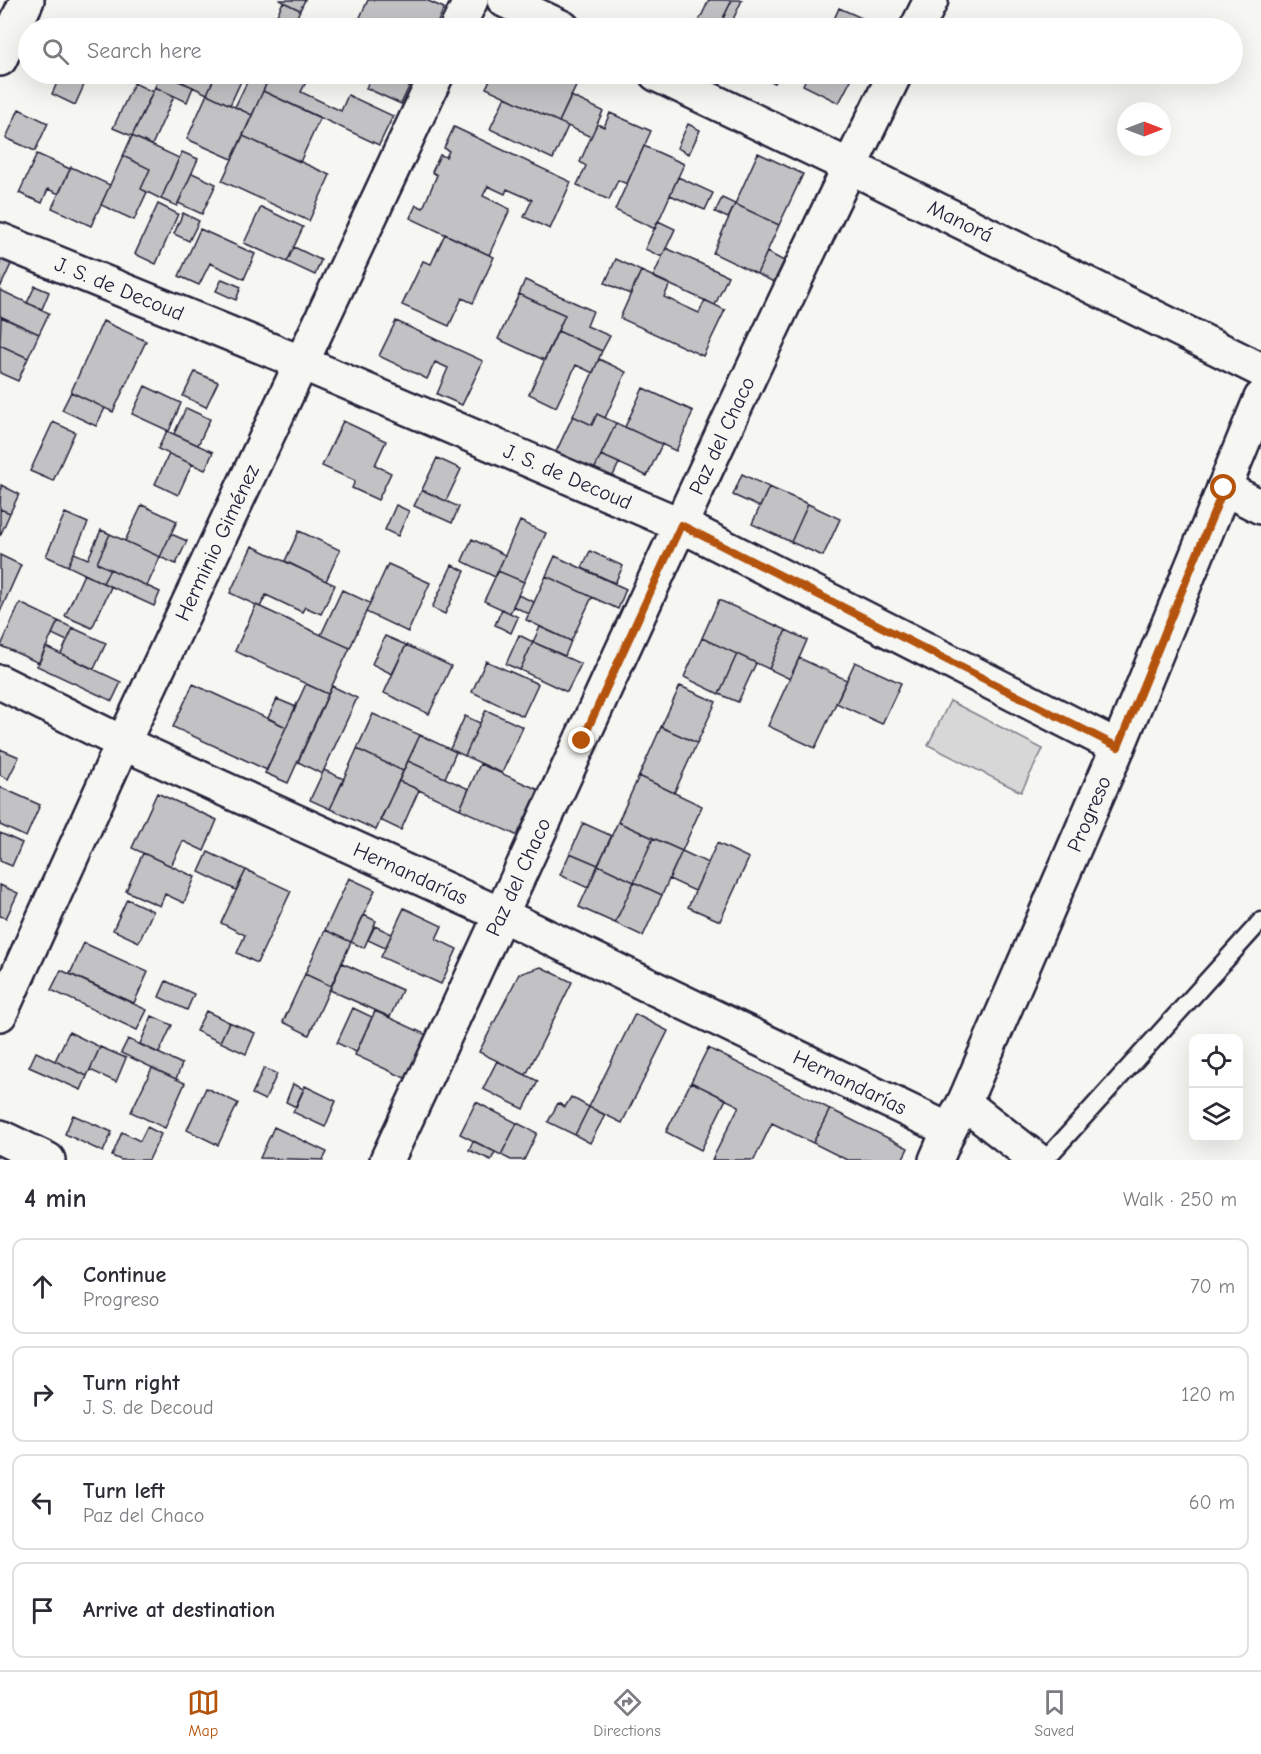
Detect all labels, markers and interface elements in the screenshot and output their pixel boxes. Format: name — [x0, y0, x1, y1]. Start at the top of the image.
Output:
search box — [18, 18, 1243, 84]
icon: search — [39, 35, 72, 68]
text: Search here — [87, 38, 202, 64]
north arrow — [1117, 102, 1171, 156]
street label: Manorá — [924, 195, 997, 247]
street label: J. S. de Decoud — [51, 252, 188, 326]
street label: Paz del Chaco — [684, 373, 760, 498]
street label: J. S. de Decoud — [500, 439, 635, 515]
street label: Herminio Giménez — [170, 461, 264, 625]
route start — [1210, 474, 1236, 500]
route end — [568, 727, 594, 753]
street label: Progreso — [1062, 772, 1116, 855]
street label: Paz del Chaco — [481, 814, 556, 940]
street label: Hernandarías — [350, 837, 471, 910]
map controls — [1189, 1034, 1243, 1142]
button: locate — [1189, 1034, 1243, 1088]
street label: Hernandarías — [789, 1045, 910, 1120]
button: layers — [1189, 1088, 1243, 1142]
text: 4 min — [24, 1184, 87, 1214]
text: Walk · 250 m — [1123, 1188, 1237, 1211]
text: Continue — [83, 1262, 166, 1288]
icon: ahead — [26, 1270, 59, 1303]
text: 70 m — [1190, 1275, 1235, 1298]
text: Progreso — [83, 1288, 159, 1311]
text: Turn right — [83, 1370, 180, 1396]
icon: right — [26, 1378, 59, 1411]
text: 120 m — [1181, 1383, 1235, 1406]
text: J. S. de Decoud — [83, 1396, 214, 1419]
text: Turn left — [83, 1478, 165, 1504]
icon: left — [26, 1486, 59, 1519]
text: 60 m — [1189, 1491, 1235, 1514]
text: Paz del Chaco — [83, 1504, 204, 1527]
icon: arrive — [26, 1594, 59, 1627]
text: Arrive at destination — [83, 1597, 275, 1623]
tab: Map — [187, 1686, 220, 1740]
tab: Directions — [593, 1686, 661, 1740]
tab: Saved — [1034, 1686, 1074, 1740]

